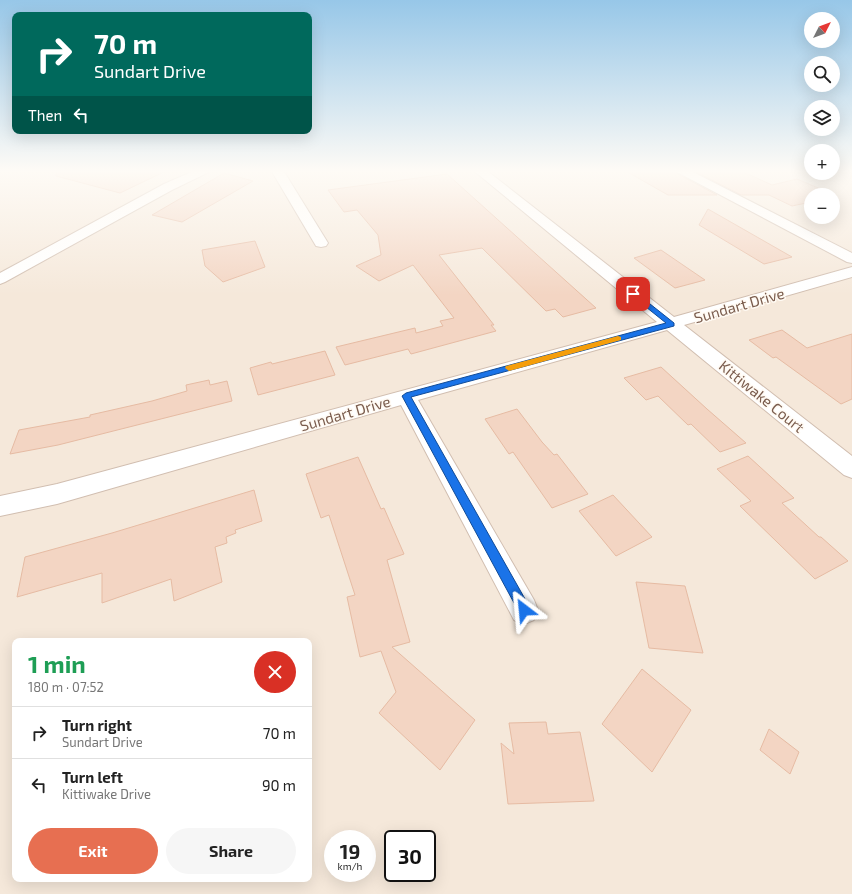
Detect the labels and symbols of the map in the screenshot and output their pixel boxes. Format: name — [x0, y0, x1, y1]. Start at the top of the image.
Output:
north arrow — [804, 12, 840, 48]
pin — [616, 277, 650, 311]
street label: Sundart Drive — [692, 284, 786, 326]
street label: Kittiwake Court — [716, 356, 808, 436]
street label: Sundart Drive — [298, 392, 392, 434]
position arrow — [503, 589, 545, 631]
speed limit sign: 30 — [384, 830, 436, 882]

